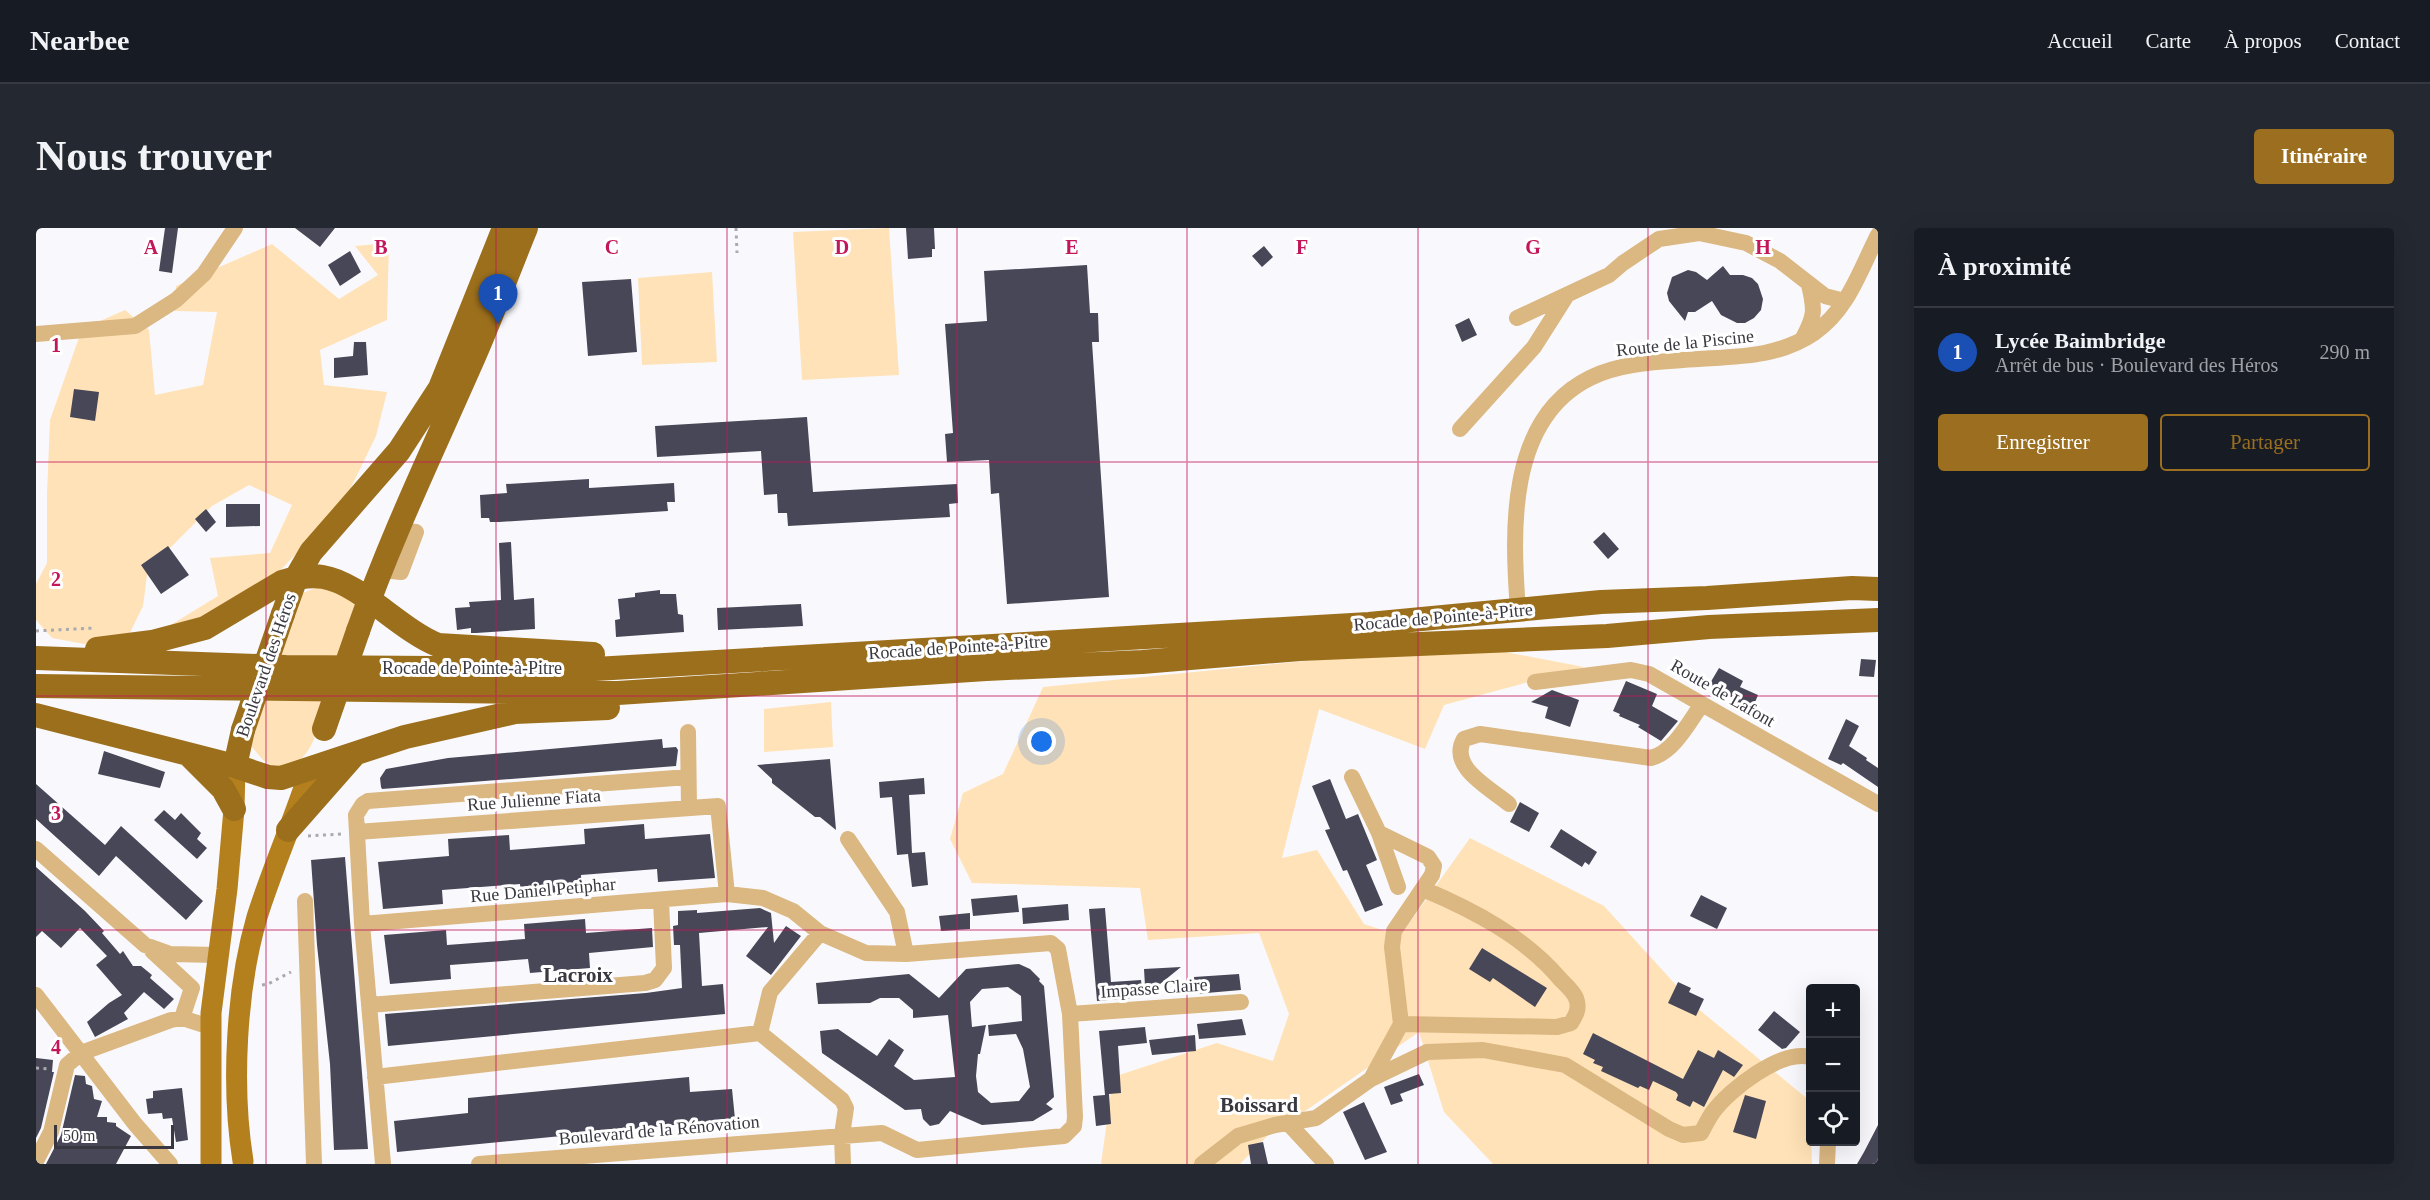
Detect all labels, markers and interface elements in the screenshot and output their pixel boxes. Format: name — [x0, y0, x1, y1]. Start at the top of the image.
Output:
text: Nearbee — [30, 25, 130, 56]
text: Accueil — [2047, 29, 2113, 53]
text: Carte — [2146, 29, 2191, 53]
text: À propos — [2224, 29, 2302, 53]
text: Contact — [2335, 29, 2400, 53]
button: Itinéraire — [2254, 129, 2394, 184]
text: Nous trouver — [36, 133, 272, 179]
text: A — [144, 236, 159, 258]
text: B — [374, 236, 388, 258]
text: C — [605, 236, 619, 258]
text: D — [835, 236, 849, 258]
text: E — [1065, 236, 1079, 258]
text: F — [1296, 236, 1308, 258]
text: G — [1525, 236, 1541, 258]
text: H — [1755, 236, 1771, 258]
text: À proximité — [1938, 252, 2071, 281]
pin: 1 — [478, 274, 518, 324]
street label: Route de la Piscine — [1615, 326, 1755, 360]
text: Lycée Baimbridge — [1995, 328, 2165, 353]
text: 1 — [51, 334, 61, 356]
text: 1 — [1953, 341, 1963, 363]
text: 290 m — [2319, 341, 2370, 363]
text: Arrêt de bus · Boulevard des Héros — [1995, 354, 2278, 376]
button: Enregistrer — [1938, 414, 2148, 471]
button: Partager — [2160, 414, 2370, 471]
text: 2 — [51, 568, 61, 590]
street label: Boulevard des Héros — [232, 590, 300, 740]
street label: Rocade de Pointe-à-Pitre — [1352, 599, 1534, 635]
street label: Rocade de Pointe-à-Pitre — [868, 631, 1048, 663]
street label: Route de Lafont — [1667, 655, 1779, 731]
street label: Rocade de Pointe-à-Pitre — [382, 658, 562, 678]
your location — [1027, 727, 1056, 756]
street label: Rue Julienne Fiata — [466, 785, 602, 815]
text: 3 — [51, 802, 61, 824]
street label: Rue Daniel Petiphar — [469, 874, 617, 906]
district label: Lacroix — [543, 963, 613, 987]
street label: Impasse Claire — [1100, 974, 1208, 1002]
map controls — [1806, 984, 1860, 1146]
button: + — [1806, 984, 1860, 1038]
text: 4 — [51, 1036, 61, 1058]
button: − — [1806, 1038, 1860, 1092]
button: locate — [1806, 1092, 1860, 1146]
district label: Boissard — [1220, 1093, 1298, 1117]
street label: Boulevard de la Rénovation — [558, 1111, 760, 1149]
scale bar — [54, 1122, 174, 1150]
text: 50 m — [63, 1127, 95, 1144]

